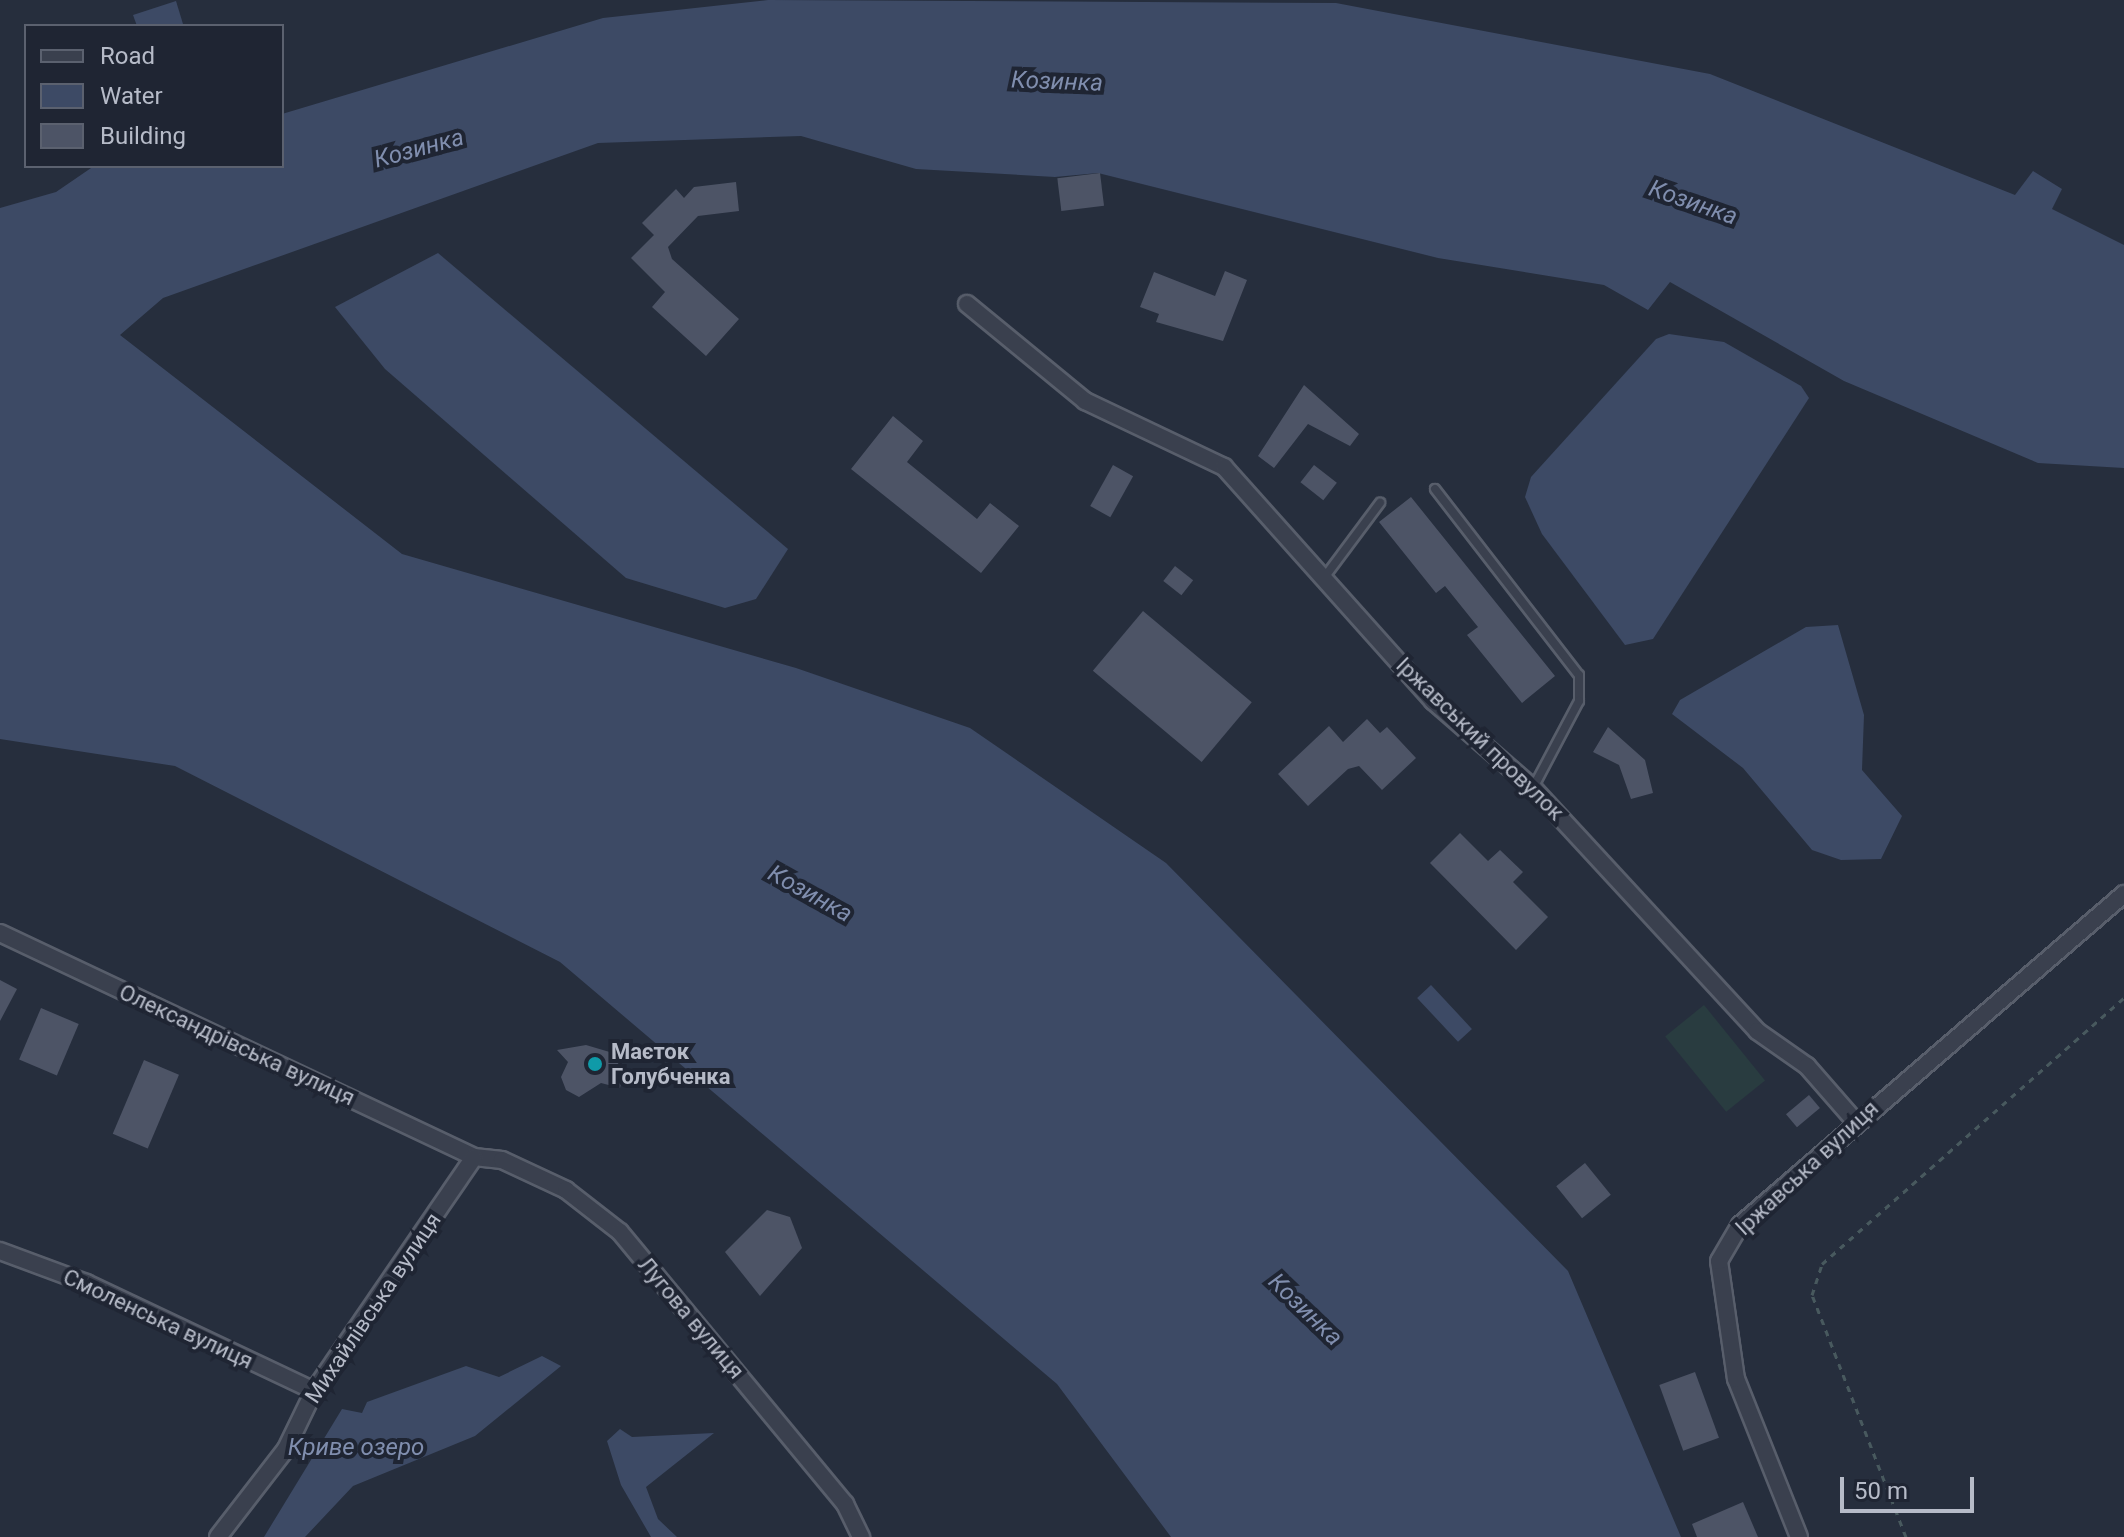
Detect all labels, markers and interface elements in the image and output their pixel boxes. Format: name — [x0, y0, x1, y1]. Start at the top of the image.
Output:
legend — [24, 24, 284, 168]
text: Road — [100, 42, 155, 70]
water label: Козинка — [1011, 66, 1103, 98]
text: Water — [100, 82, 163, 110]
text: Building — [100, 122, 186, 150]
water label: Козинка — [371, 123, 467, 175]
water label: Козинка — [1645, 174, 1741, 232]
street label: Іржавський провулок — [1391, 652, 1569, 826]
water label: Козинка — [763, 859, 857, 929]
street label: Олександрівська вулиця — [115, 979, 359, 1111]
place label: Маєток Голубченка — [611, 1038, 730, 1090]
marker: Маєток Голубченка — [586, 1055, 604, 1073]
street label: Іржавська вулиця — [1730, 1095, 1884, 1241]
street label: Михайлівська вулиця — [299, 1208, 447, 1408]
street label: Лугова вулиця — [632, 1252, 750, 1384]
street label: Смоленська вулиця — [59, 1264, 257, 1374]
water label: Козинка — [1262, 1268, 1348, 1352]
water label: Криве озеро — [288, 1434, 424, 1462]
scale bar — [1844, 1461, 1978, 1511]
text: 50 m — [1854, 1477, 1908, 1505]

